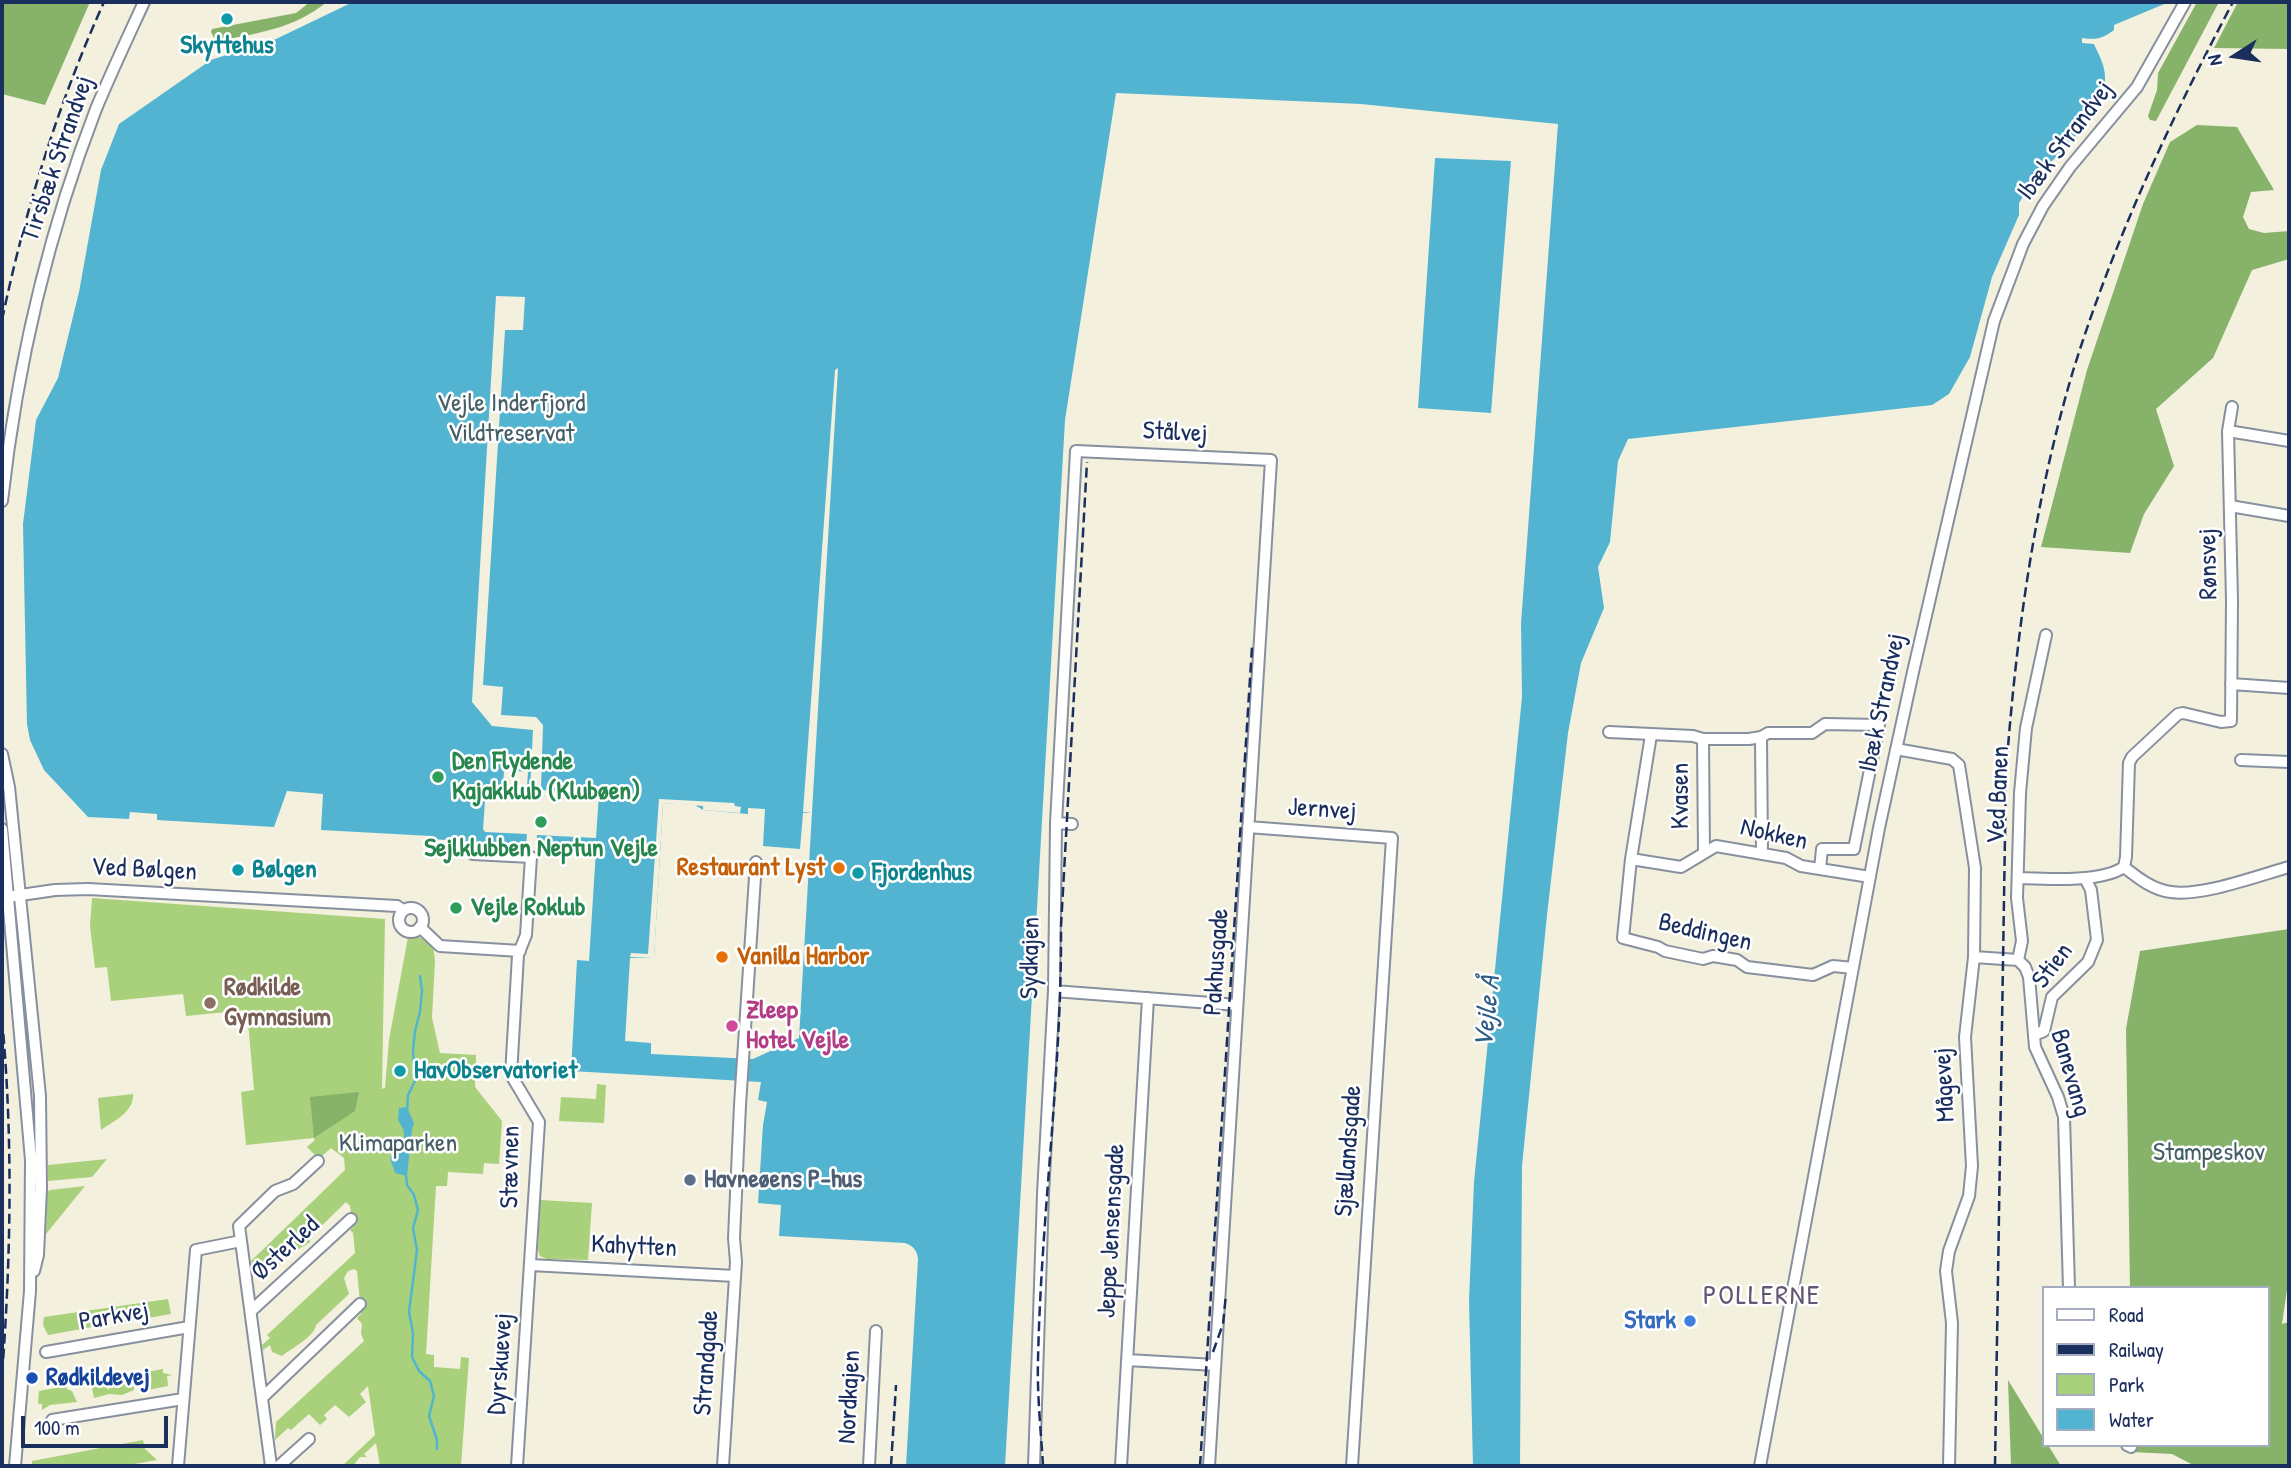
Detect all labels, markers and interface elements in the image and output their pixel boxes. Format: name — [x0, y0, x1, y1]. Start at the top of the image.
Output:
marker: Skyttehus — [219, 11, 235, 27]
north arrow — [2200, 21, 2270, 91]
place label: Skyttehus — [180, 30, 274, 62]
text: N — [2201, 53, 2228, 68]
street label: Tirsbæk Strandvej — [15, 72, 101, 246]
street label: Ibæk Strandvej — [2011, 75, 2121, 207]
park label: Vejle Inderfjord Vildtreservat — [437, 388, 585, 450]
street label: Stålvej — [1142, 416, 1208, 450]
street label: Rønsvej — [2193, 528, 2225, 600]
street label: Ibæk Strandvej — [1853, 631, 1913, 775]
street label: Ved Banen — [1981, 745, 2017, 845]
place label: Den Flydende Kajakklub (Klubøen) — [452, 746, 640, 808]
street label: Kvasen — [1665, 763, 1697, 829]
marker: Den Flydende Kajakklub (Klubøen) — [430, 769, 446, 785]
street label: Jernvej — [1287, 792, 1357, 828]
street label: Nokken — [1737, 812, 1811, 858]
marker: Sejlklubben Neptun Vejle — [533, 814, 549, 830]
place label: Sejlklubben Neptun Vejle — [424, 833, 658, 865]
street label: Ved Bølgen — [90, 852, 198, 888]
place label: Restaurant Lyst — [677, 852, 825, 884]
place label: Bølgen — [252, 854, 317, 886]
place label: Fjordenhus — [872, 857, 972, 889]
marker: Restaurant Lyst — [831, 860, 847, 876]
marker: Bølgen — [230, 862, 246, 878]
marker: Fjordenhus — [850, 865, 866, 881]
place label: Vejle Roklub — [470, 892, 585, 924]
marker: Vejle Roklub — [448, 900, 464, 916]
street label: Beddingen — [1655, 907, 1755, 959]
street label: Pakhusgade — [1198, 908, 1236, 1016]
street label: Sydkajen — [1015, 917, 1047, 999]
street label: Stien — [2026, 937, 2080, 995]
place label: Vanilla Harbor — [736, 941, 869, 973]
marker: Vanilla Harbor — [714, 949, 730, 965]
place label: Rødkilde Gymnasium — [224, 972, 331, 1034]
water label: Vejle Å — [1468, 974, 1508, 1050]
marker: Rødkilde Gymnasium — [202, 995, 218, 1011]
place label: Zleep Hotel Vejle — [746, 995, 849, 1056]
marker: Zleep Hotel Vejle — [724, 1018, 740, 1034]
street label: Banevang — [2043, 1026, 2097, 1120]
street label: Mågevej — [1927, 1047, 1963, 1123]
place label: HavObservatoriet — [414, 1055, 577, 1087]
marker: HavObservatoriet — [392, 1063, 408, 1079]
street label: Sjællandsgade — [1329, 1084, 1369, 1218]
street label: Stævnen — [495, 1125, 527, 1209]
park label: Klimaparken — [339, 1128, 457, 1160]
park label: Stampeskov — [2153, 1137, 2265, 1169]
street label: Jeppe Jensensgade — [1092, 1143, 1132, 1319]
place label: Havneøens P-hus — [704, 1164, 862, 1196]
marker: Havneøens P-hus — [682, 1172, 698, 1188]
street label: Østerled — [246, 1210, 326, 1288]
street label: Kahytten — [590, 1229, 678, 1265]
district label: POLLERNE — [1704, 1280, 1820, 1314]
legend — [2042, 1286, 2270, 1447]
street label: Parkvej — [77, 1296, 151, 1338]
text: Road — [2109, 1300, 2143, 1329]
place label: Stark — [1624, 1305, 1676, 1337]
street label: Strandgade — [688, 1309, 726, 1417]
street label: Dyrskuevej — [482, 1312, 520, 1416]
marker: Stark — [1682, 1313, 1698, 1329]
text: Railway — [2109, 1335, 2164, 1364]
street label: Nordkajen — [832, 1349, 868, 1445]
place label: Rødkildevej — [46, 1362, 150, 1394]
marker: Rødkildevej — [24, 1370, 40, 1386]
text: Park — [2109, 1370, 2144, 1399]
scale bar — [24, 1402, 172, 1446]
text: Water — [2109, 1405, 2154, 1434]
text: 100 m — [34, 1413, 80, 1442]

